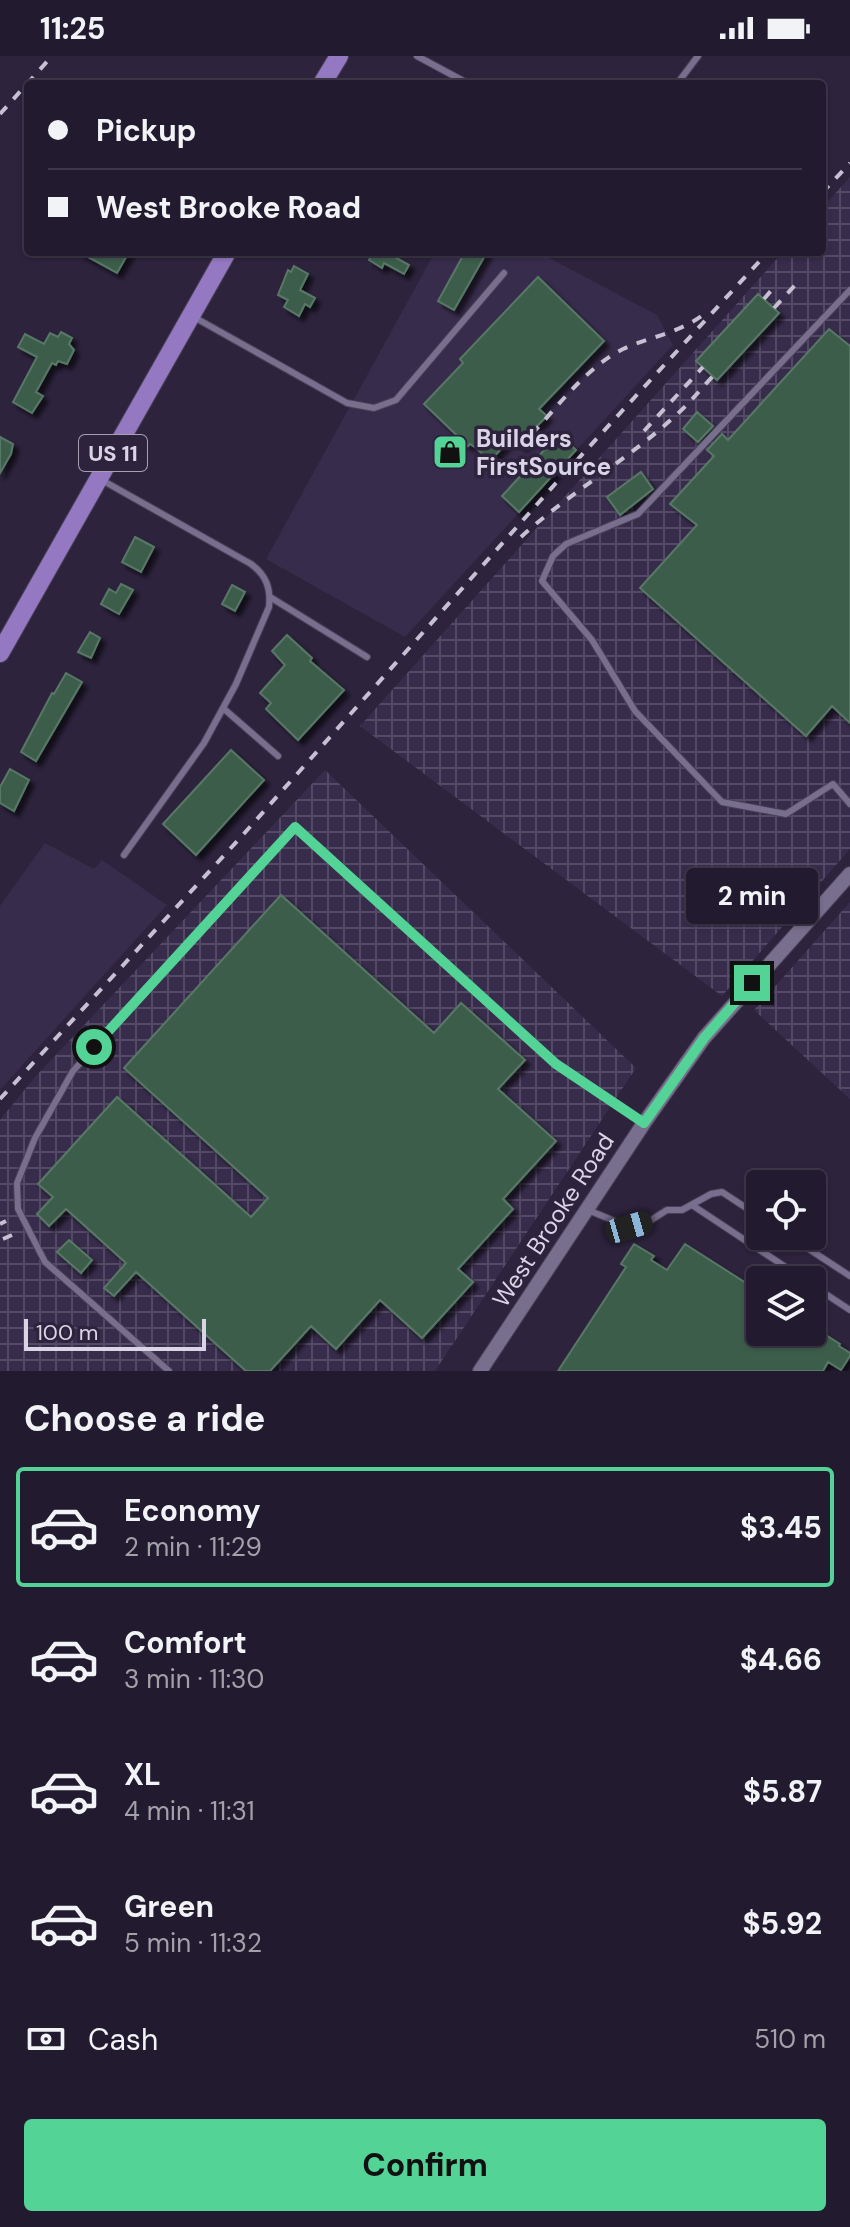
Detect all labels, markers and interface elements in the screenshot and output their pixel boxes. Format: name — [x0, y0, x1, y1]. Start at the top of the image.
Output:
text: 11:25 — [40, 9, 105, 48]
text: Pickup — [96, 111, 196, 150]
text: West Brooke Road — [96, 188, 361, 227]
place label: Builders FirstSource — [476, 423, 611, 482]
shop icon: Builders FirstSource — [431, 433, 469, 471]
road number: US 11 — [79, 435, 147, 471]
callout: 2 min — [686, 867, 818, 923]
text: 2 min — [718, 879, 786, 913]
route end — [734, 965, 770, 1001]
route start — [76, 1029, 112, 1065]
street label: West Brooke Road — [485, 1127, 621, 1313]
map controls — [746, 1170, 826, 1346]
button: locate — [746, 1170, 826, 1250]
car — [603, 1209, 655, 1245]
button: layers — [746, 1266, 826, 1346]
scale bar — [24, 1315, 206, 1351]
text: 100 m — [36, 1318, 98, 1347]
text: Choose a ride — [24, 1395, 265, 1442]
icon: car — [28, 1491, 100, 1563]
text: Economy — [124, 1491, 261, 1530]
text: $3.45 — [740, 1508, 822, 1547]
text: 2 min · 11:29 — [124, 1530, 262, 1564]
icon: car — [28, 1623, 100, 1695]
text: Comfort — [124, 1623, 247, 1662]
text: $4.66 — [740, 1640, 822, 1679]
text: 3 min · 11:30 — [124, 1662, 264, 1696]
icon: car — [28, 1755, 100, 1827]
text: XL — [124, 1755, 161, 1794]
text: $5.87 — [743, 1772, 822, 1811]
text: 4 min · 11:31 — [124, 1794, 255, 1828]
icon: car — [28, 1887, 100, 1959]
text: Green — [124, 1887, 214, 1926]
text: $5.92 — [742, 1904, 822, 1943]
text: 5 min · 11:32 — [124, 1926, 262, 1960]
icon: cash — [24, 2017, 68, 2061]
text: Cash — [88, 2020, 158, 2059]
text: 510 m — [754, 2022, 826, 2056]
button: Confirm — [24, 2119, 826, 2211]

